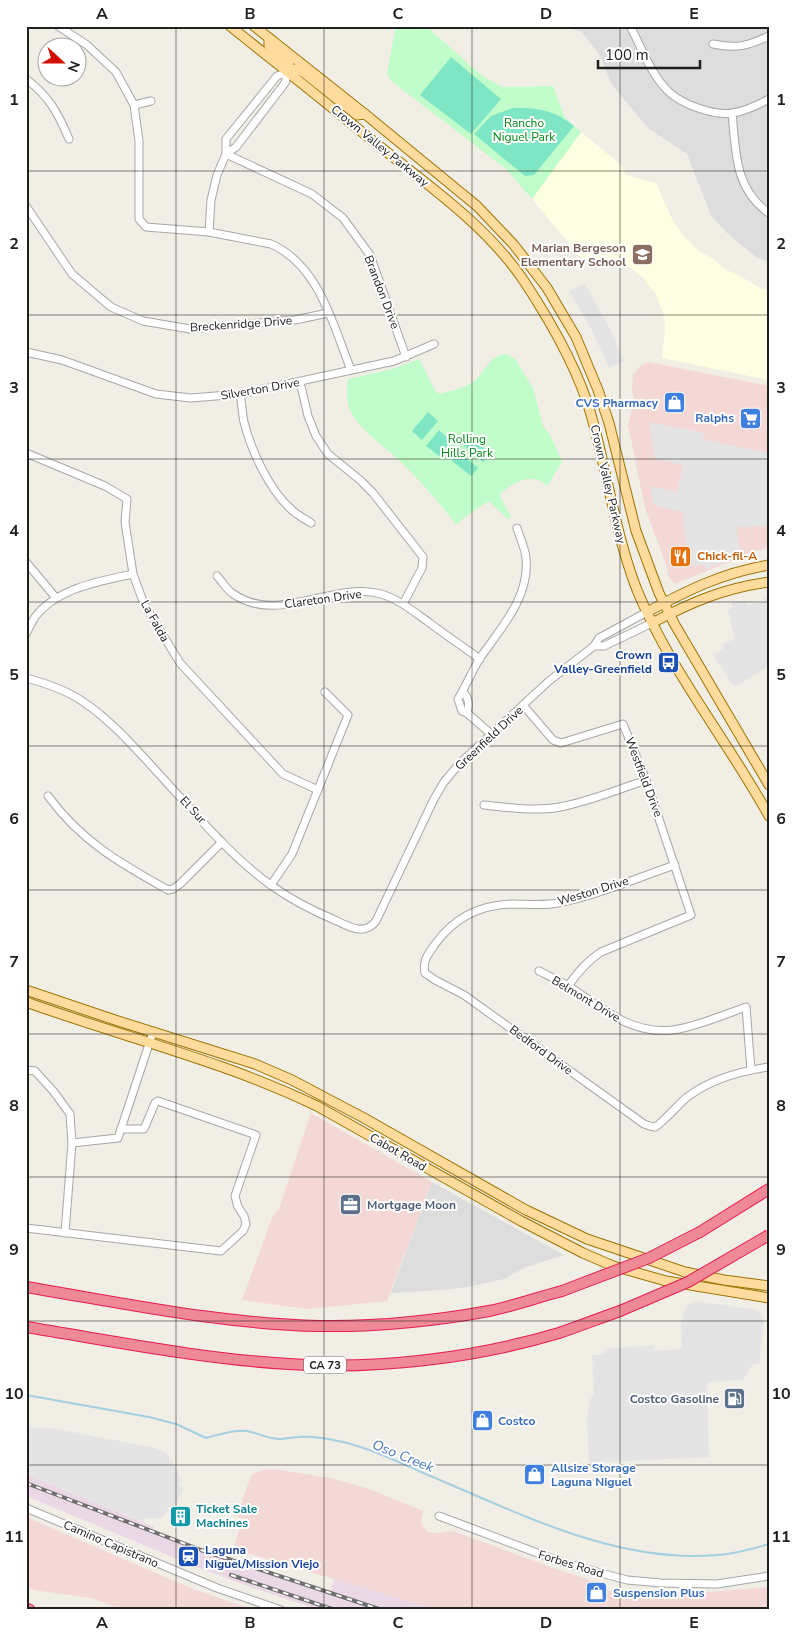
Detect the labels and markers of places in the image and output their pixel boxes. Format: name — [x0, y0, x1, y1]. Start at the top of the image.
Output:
place label: Marian Bergeson Elementary School — [521, 240, 626, 270]
school or university icon: Marian Bergeson Elementary School — [630, 243, 654, 267]
shop icon: CVS Pharmacy — [662, 391, 686, 415]
place label: CVS Pharmacy — [576, 395, 659, 411]
supermarket icon: Ralphs — [738, 406, 762, 430]
place label: Ralphs — [695, 410, 734, 426]
restaurant icon: Chick-fil-A — [669, 544, 693, 568]
place label: Chick-fil-A — [697, 548, 757, 564]
place label: Crown Valley-Greenfield — [553, 647, 652, 677]
bus stop icon: Crown Valley-Greenfield — [656, 650, 680, 674]
office icon: Mortgage Moon — [339, 1193, 363, 1217]
place label: Mortgage Moon — [367, 1197, 456, 1213]
fuel station icon: Costco Gasoline — [723, 1387, 747, 1411]
place label: Costco Gasoline — [630, 1391, 719, 1407]
shop icon: Costco — [470, 1409, 494, 1433]
place label: Costco — [498, 1413, 536, 1429]
place label: Allsize Storage Laguna Niguel — [551, 1460, 636, 1490]
shop icon: Allsize Storage Laguna Niguel — [523, 1463, 547, 1487]
place label: Ticket Sale Machines — [196, 1501, 258, 1531]
building icon: Ticket Sale Machines — [168, 1504, 192, 1528]
place label: Laguna Niguel/Mission Viejo — [205, 1542, 319, 1572]
station icon: Laguna Niguel/Mission Viejo — [177, 1545, 201, 1569]
shop icon: Suspension Plus — [585, 1581, 609, 1605]
place label: Suspension Plus — [613, 1585, 705, 1601]

